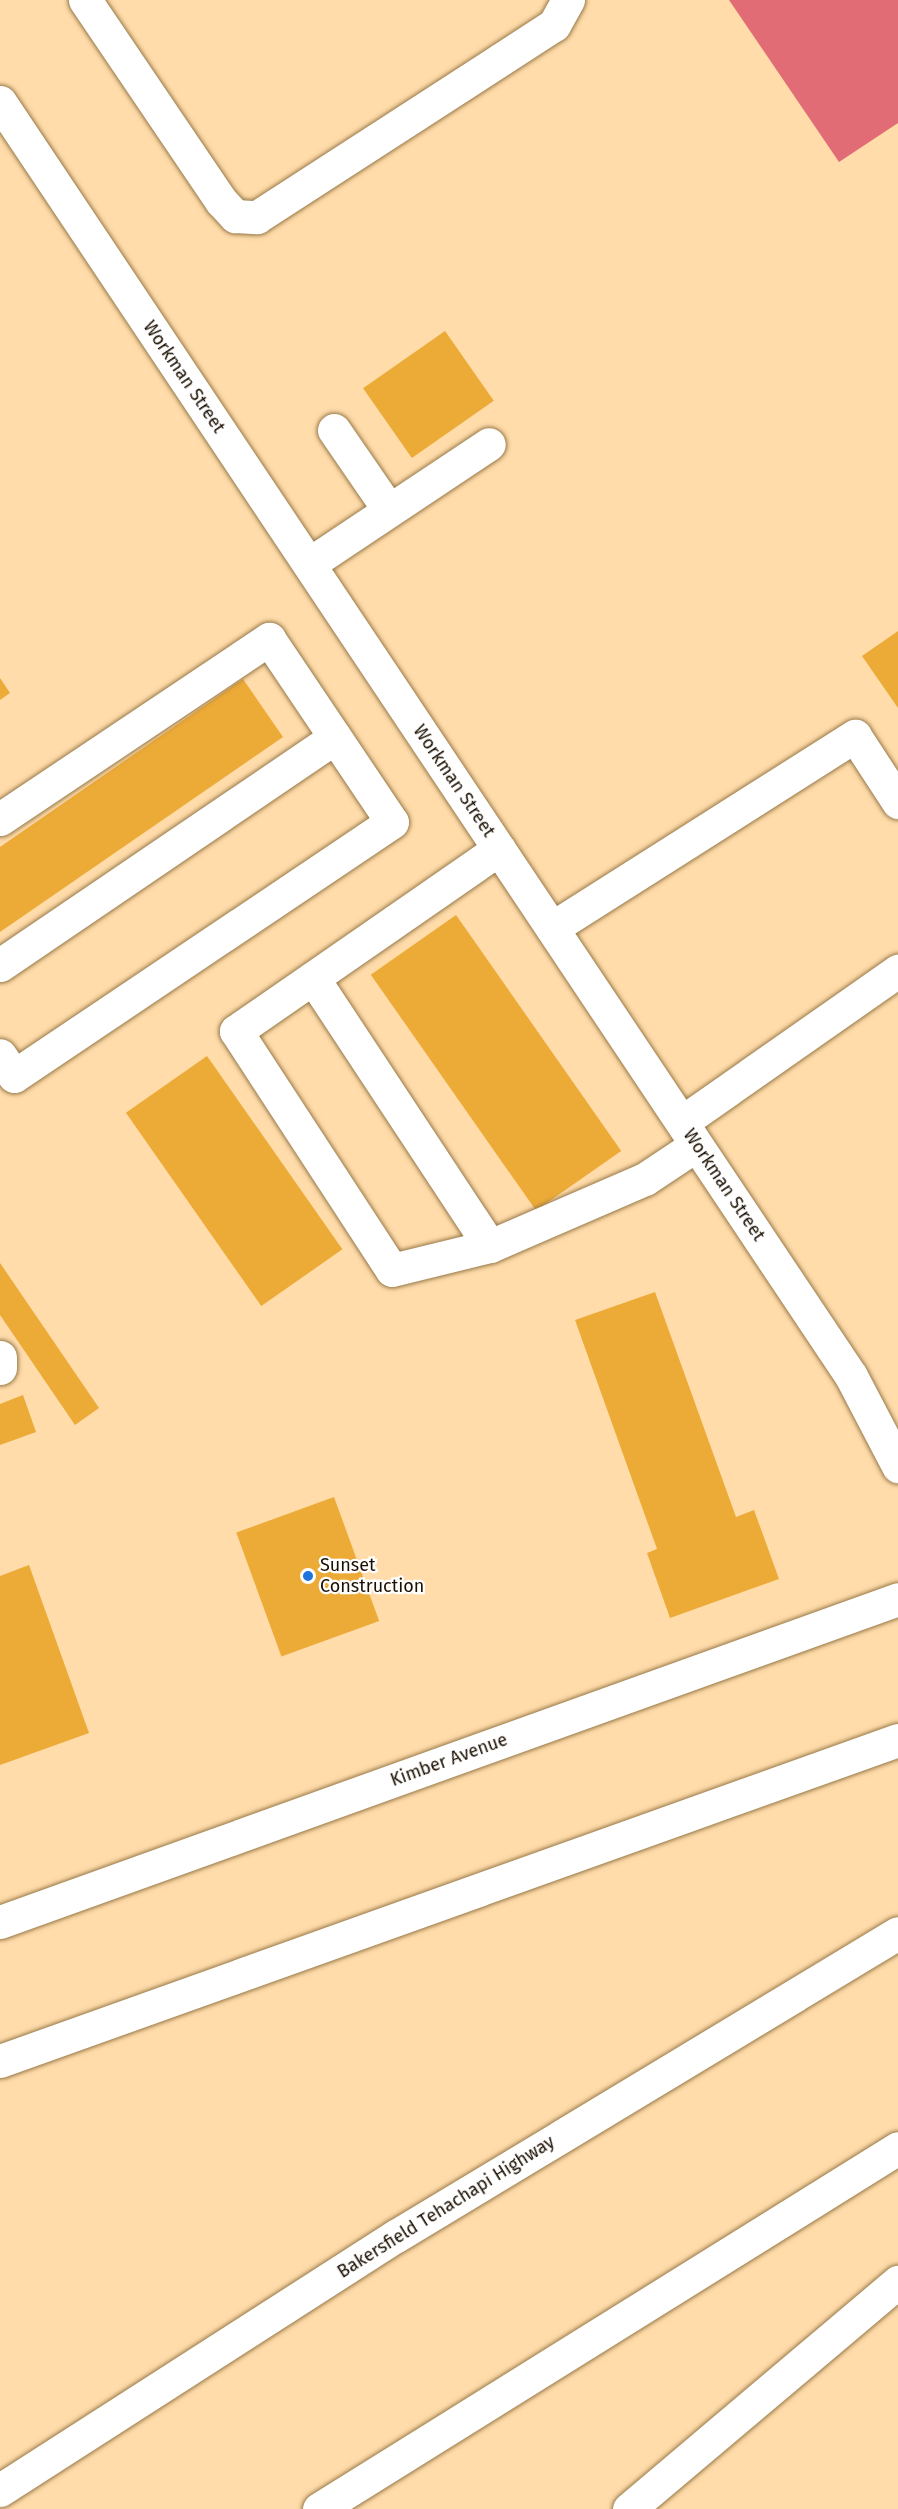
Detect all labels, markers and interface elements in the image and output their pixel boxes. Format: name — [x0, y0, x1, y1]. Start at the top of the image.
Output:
street label: Workman Street — [138, 317, 230, 437]
street label: Workman Street — [408, 721, 500, 841]
street label: Workman Street — [678, 1125, 770, 1245]
place label: Sunset Construction — [320, 1555, 424, 1598]
marker: Sunset Construction — [301, 1569, 315, 1583]
street label: Kimber Avenue — [387, 1729, 511, 1791]
street label: Bakersfield Tehachapi Highway — [334, 2131, 558, 2283]

